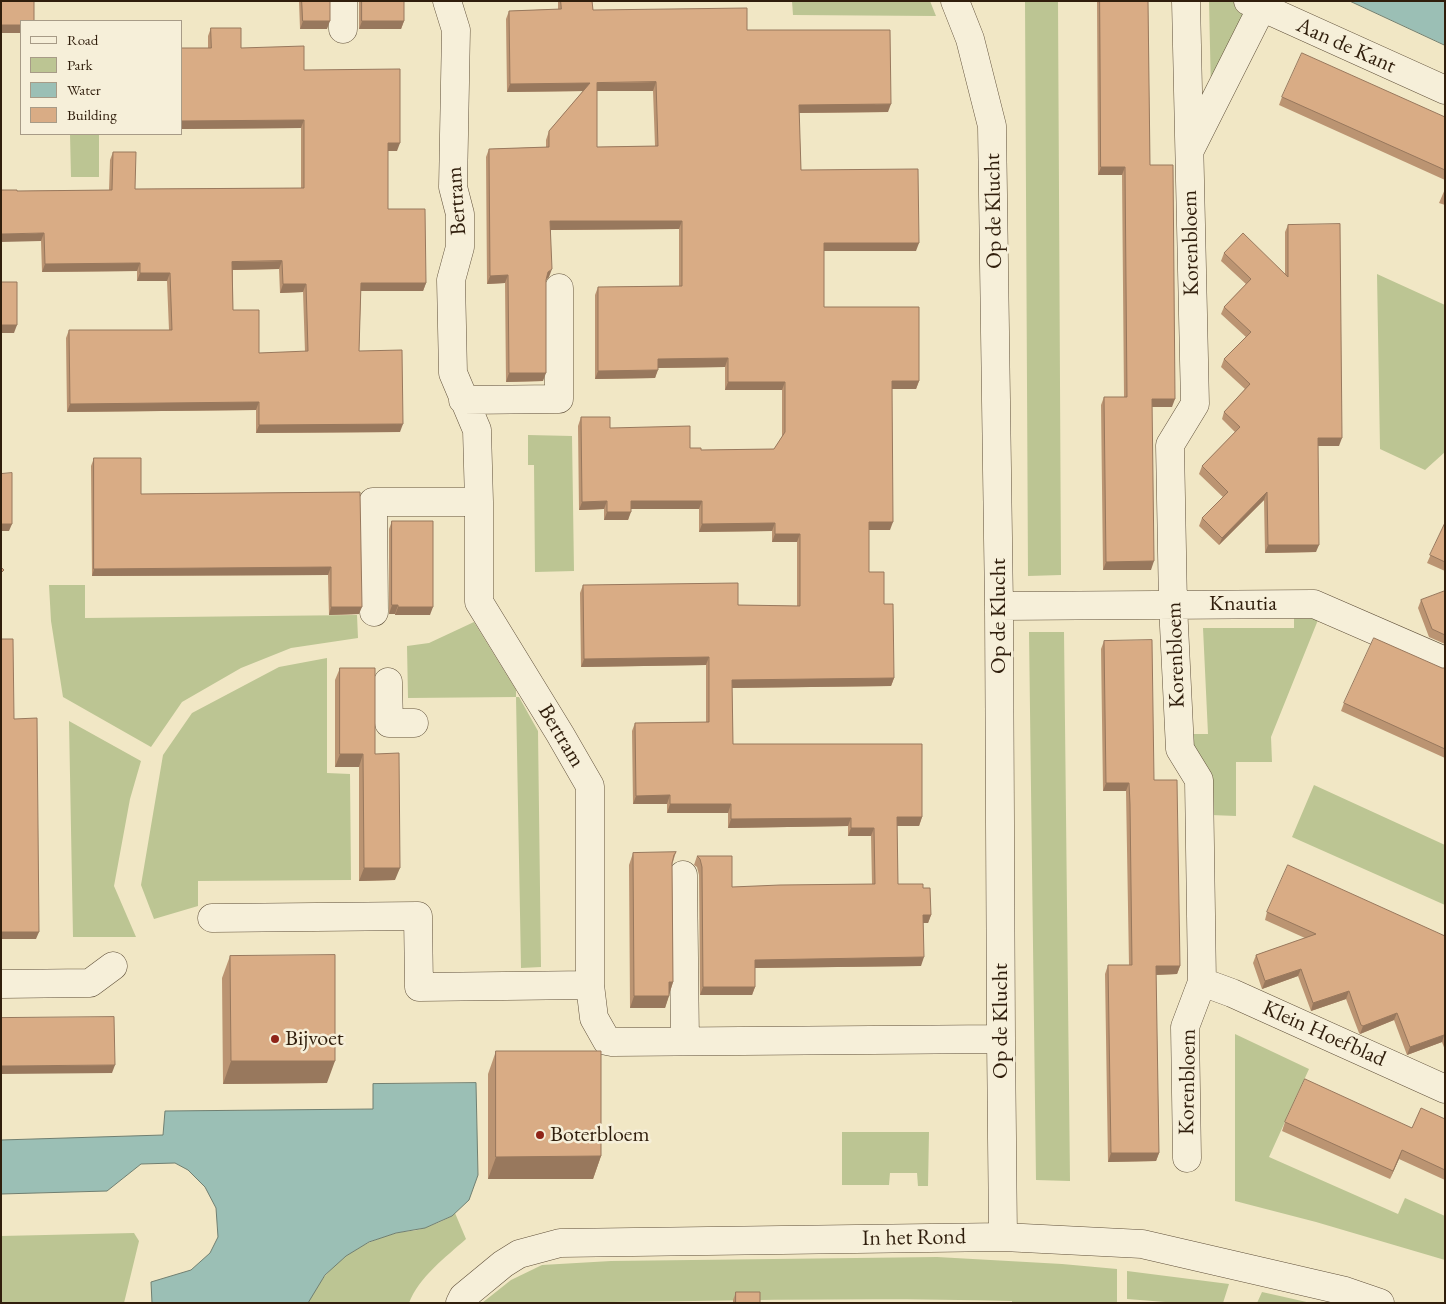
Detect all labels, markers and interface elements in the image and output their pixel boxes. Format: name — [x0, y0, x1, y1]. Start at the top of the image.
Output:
street label: Aan de Kant — [1292, 12, 1400, 80]
legend — [20, 20, 182, 135]
text: Road — [67, 30, 98, 49]
text: Park — [67, 55, 93, 74]
text: Water — [67, 80, 101, 99]
text: Building — [67, 105, 117, 124]
street label: Op de Klucht — [980, 153, 1008, 269]
street label: Bertram — [441, 166, 473, 236]
street label: Korenbloem — [1177, 190, 1205, 296]
street label: Op de Klucht — [986, 558, 1012, 674]
street label: Knautia — [1209, 591, 1277, 617]
street label: Korenbloem — [1161, 601, 1191, 709]
street label: Bertram — [532, 700, 590, 772]
street label: Op de Klucht — [988, 963, 1014, 1079]
street label: Klein Hoefblad — [1258, 995, 1390, 1073]
place label: Bijvoet — [285, 1026, 344, 1052]
street label: Korenbloem — [1174, 1029, 1202, 1135]
marker: Bijvoet — [269, 1033, 281, 1045]
place label: Boterbloem — [550, 1122, 650, 1148]
marker: Boterbloem — [534, 1129, 546, 1141]
street label: In het Rond — [862, 1224, 966, 1252]

